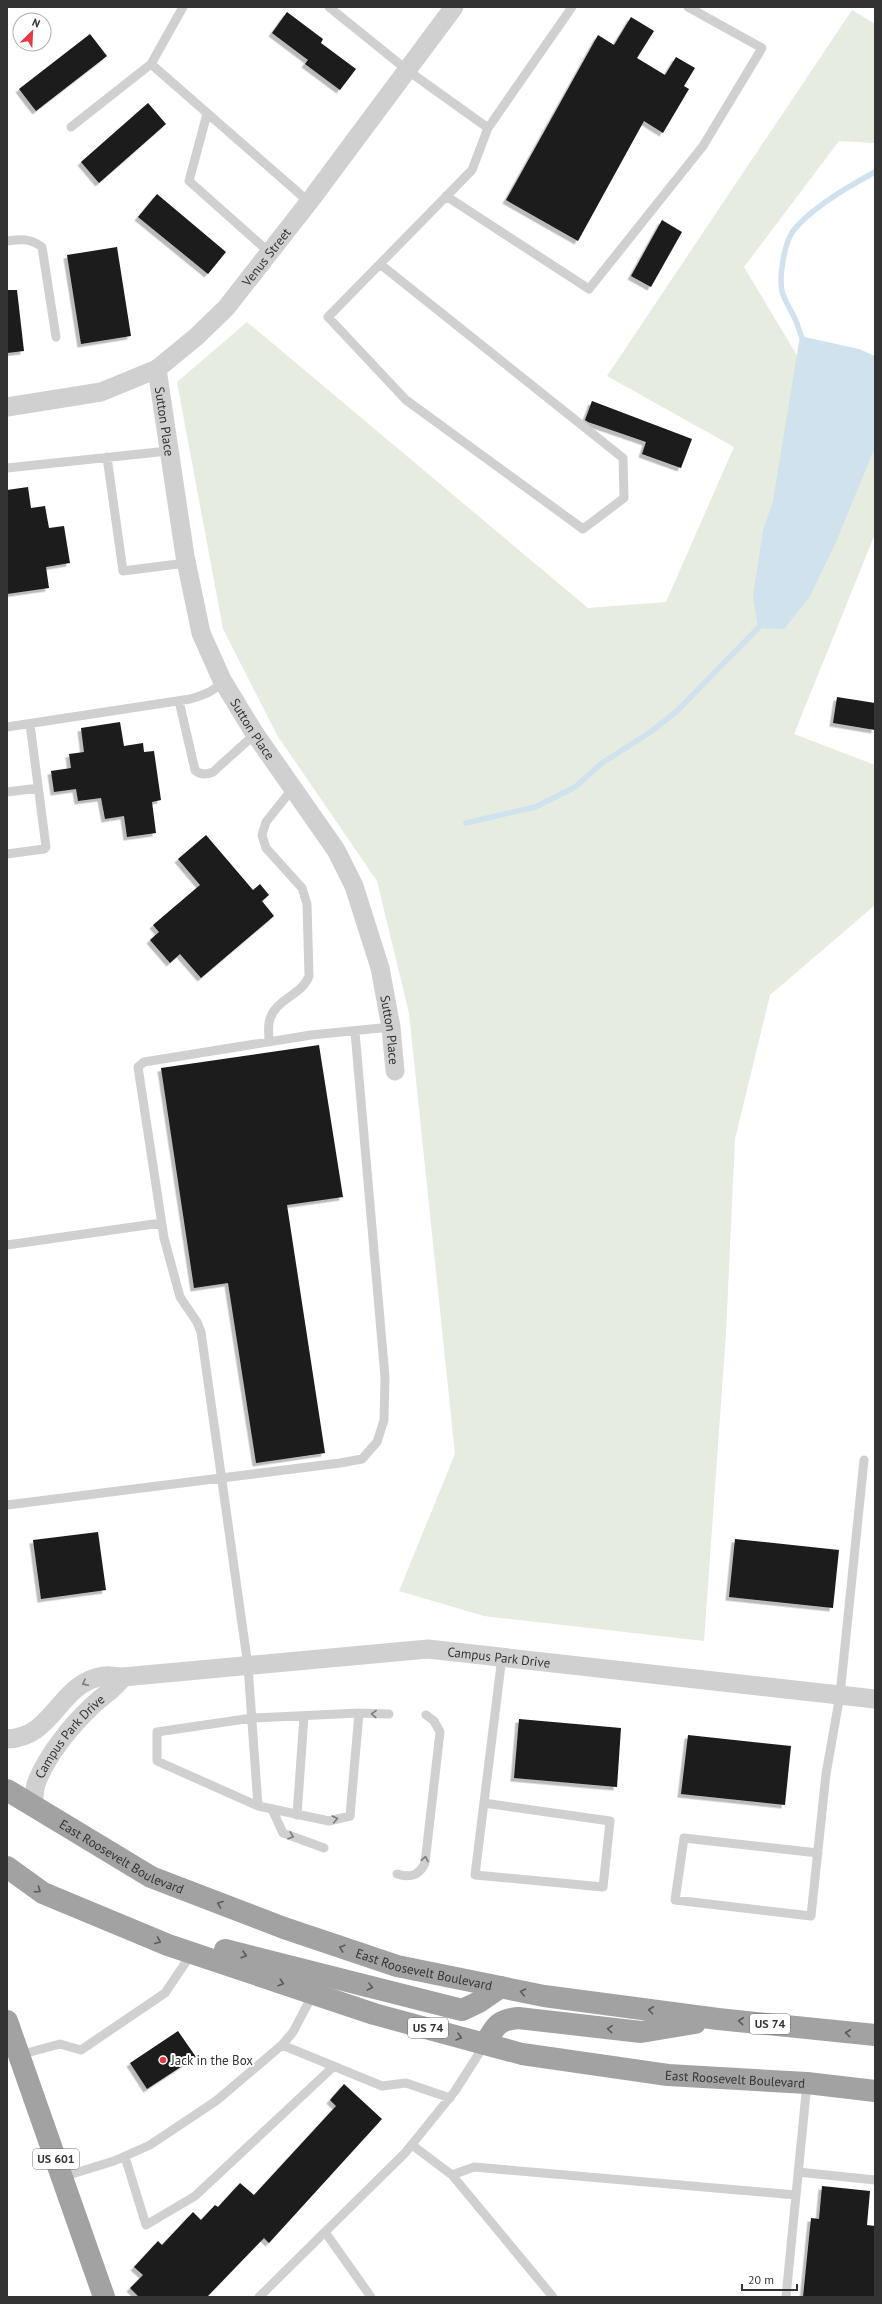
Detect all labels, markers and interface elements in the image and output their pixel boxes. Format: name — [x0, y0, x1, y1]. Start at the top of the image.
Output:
north arrow — [12, 12, 52, 52]
text: N — [30, 15, 42, 31]
street label: Venus Street — [238, 224, 295, 290]
street label: Sutton Place — [151, 386, 178, 457]
street label: Sutton Place — [226, 695, 278, 763]
street label: Sutton Place — [376, 994, 402, 1065]
street label: Campus Park Drive — [447, 1643, 551, 1672]
one-way arrow — [82, 1679, 89, 1686]
street label: Campus Park Drive — [31, 1691, 108, 1781]
one-way arrow — [371, 1709, 377, 1718]
street label: East Roosevelt Boulevard — [56, 1816, 186, 1898]
one-way arrow — [332, 1816, 338, 1824]
one-way arrow — [287, 1831, 294, 1840]
one-way arrow — [420, 1856, 429, 1862]
one-way arrow — [34, 1885, 41, 1892]
one-way arrow — [216, 1900, 223, 1908]
one-way arrow — [153, 1936, 161, 1944]
one-way arrow — [339, 1944, 346, 1953]
street label: East Roosevelt Boulevard — [353, 1945, 494, 1994]
one-way arrow — [240, 1950, 247, 1959]
one-way arrow — [277, 1978, 284, 1987]
one-way arrow — [367, 1982, 373, 1990]
one-way arrow — [520, 1988, 526, 1996]
one-way arrow — [648, 2006, 654, 2015]
road number: US 74 — [750, 2014, 790, 2034]
one-way arrow — [738, 2017, 744, 2026]
road number: US 74 — [408, 2018, 448, 2038]
one-way arrow — [607, 2024, 613, 2033]
one-way arrow — [845, 2028, 851, 2037]
one-way arrow — [455, 2032, 462, 2041]
place label: Jack in the Box — [170, 2052, 253, 2069]
marker: Jack in the Box — [158, 2055, 168, 2065]
street label: East Roosevelt Boulevard — [665, 2067, 805, 2092]
road number: US 601 — [33, 2149, 79, 2169]
scale bar — [742, 2266, 797, 2292]
text: 20 m — [748, 2272, 774, 2287]

